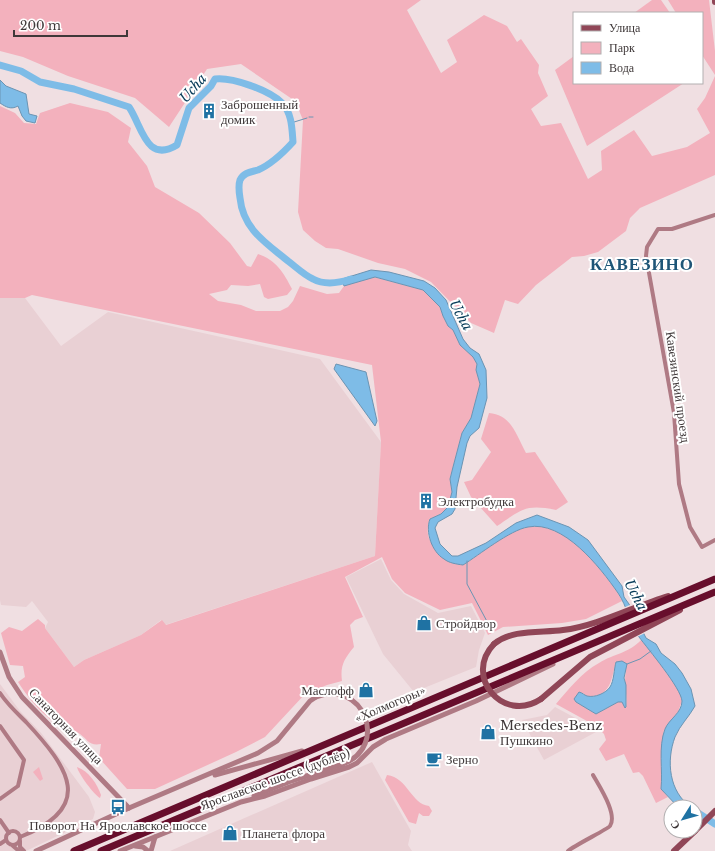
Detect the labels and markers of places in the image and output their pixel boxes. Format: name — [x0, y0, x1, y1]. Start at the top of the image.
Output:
place label: Заброшенный домик — [221, 96, 298, 128]
building icon: Заброшенный домик — [200, 102, 218, 120]
building icon: Электробудка — [417, 492, 435, 510]
place label: Электробудка — [438, 493, 514, 510]
shop icon: Стройдвор — [415, 614, 433, 632]
place label: Стройдвор — [436, 615, 496, 632]
shop icon: Маслофф — [357, 681, 375, 699]
place label: Маслофф — [301, 682, 354, 699]
place label: Mersedes-Benz Пушкино — [500, 717, 602, 749]
shop icon: Mersedes-Benz Пушкино — [479, 723, 497, 741]
cafe icon: Зерно — [425, 750, 443, 768]
place label: Зерно — [446, 751, 478, 768]
bus stop icon: Поворот На Ярославское шоссе — [109, 798, 127, 816]
place label: Поворот На Ярославское шоссе — [29, 817, 207, 834]
shop icon: Планета флора — [221, 824, 239, 842]
place label: Планета флора — [242, 825, 325, 842]

